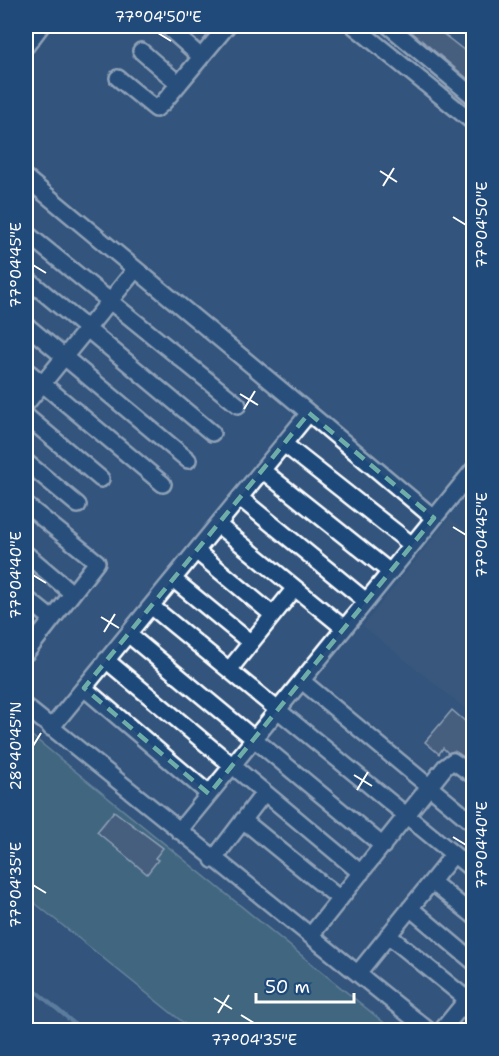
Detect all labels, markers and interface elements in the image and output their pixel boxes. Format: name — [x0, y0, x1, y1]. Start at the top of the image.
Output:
text: 77°04'50"E — [114, 7, 202, 27]
text: 77°04'50"E — [472, 181, 492, 269]
text: 77°04'45"E — [6, 222, 26, 308]
text: 77°04'45"E — [472, 492, 492, 578]
text: 77°04'40"E — [6, 531, 26, 619]
text: 28°40'45"N — [6, 701, 26, 791]
text: 77°04'40"E — [472, 801, 492, 889]
text: 77°04'35"E — [6, 842, 26, 928]
scale bar — [256, 966, 354, 1004]
text: 50 m — [265, 975, 310, 999]
text: 77°04'35"E — [211, 1030, 297, 1050]

